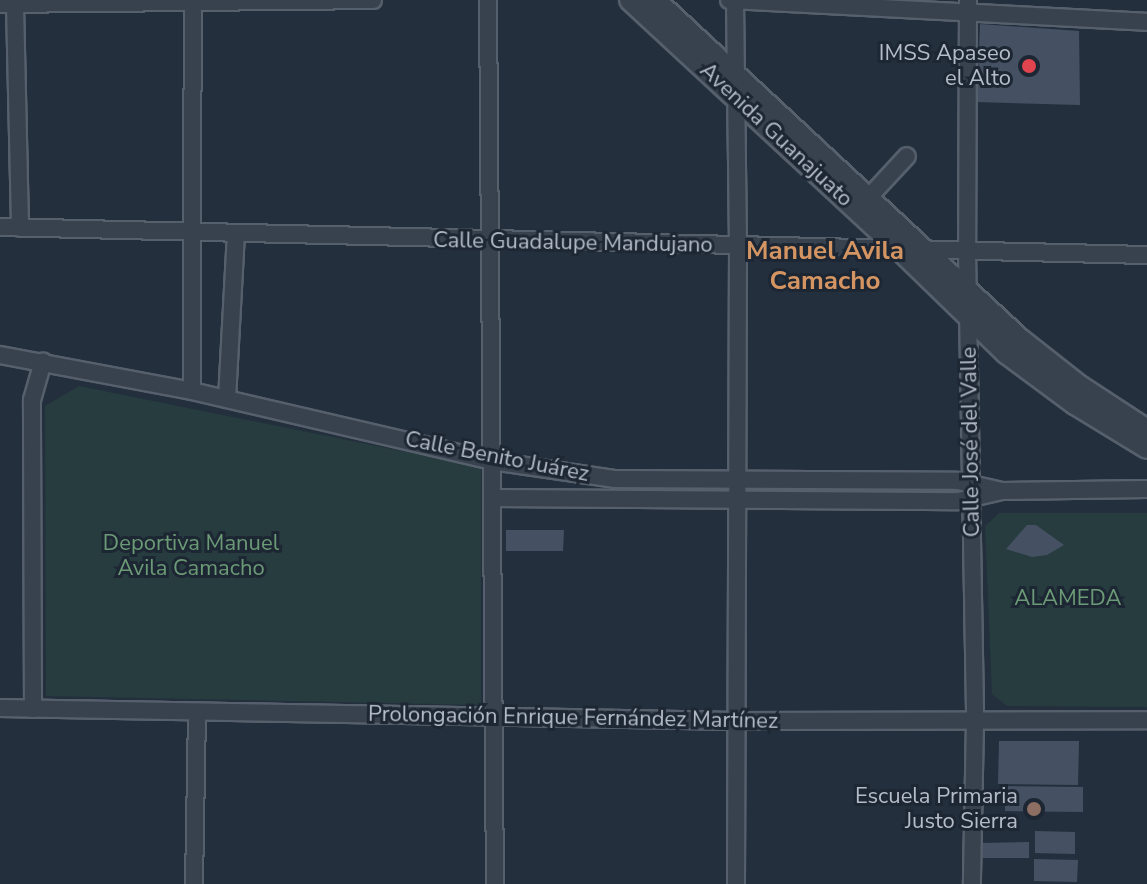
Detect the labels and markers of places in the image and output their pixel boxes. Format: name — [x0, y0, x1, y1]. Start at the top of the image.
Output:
place label: IMSS Apaseo el Alto — [879, 40, 1011, 92]
marker: IMSS Apaseo el Alto — [1018, 55, 1040, 77]
place label: Escuela Primaria Justo Sierra — [855, 783, 1018, 834]
marker: Escuela Primaria Justo Sierra — [1025, 800, 1043, 818]

